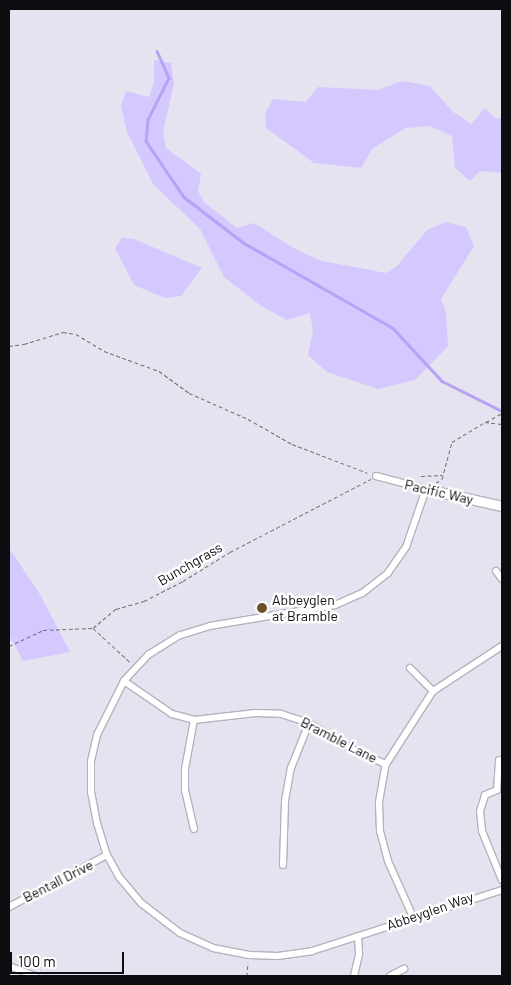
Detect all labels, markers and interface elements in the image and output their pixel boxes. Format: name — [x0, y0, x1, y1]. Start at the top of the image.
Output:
street label: Pacific Way — [403, 476, 475, 508]
street label: Bunchgrass — [155, 539, 225, 589]
place label: Abbeyglen at Bramble — [272, 592, 338, 624]
marker: Abbeyglen at Bramble — [256, 602, 268, 614]
street label: Bramble Lane — [298, 714, 380, 766]
street label: Bentall Drive — [20, 856, 96, 906]
street label: Abbeyglen Way — [384, 888, 476, 934]
scale bar — [12, 942, 126, 974]
text: 100 m — [18, 952, 56, 970]

